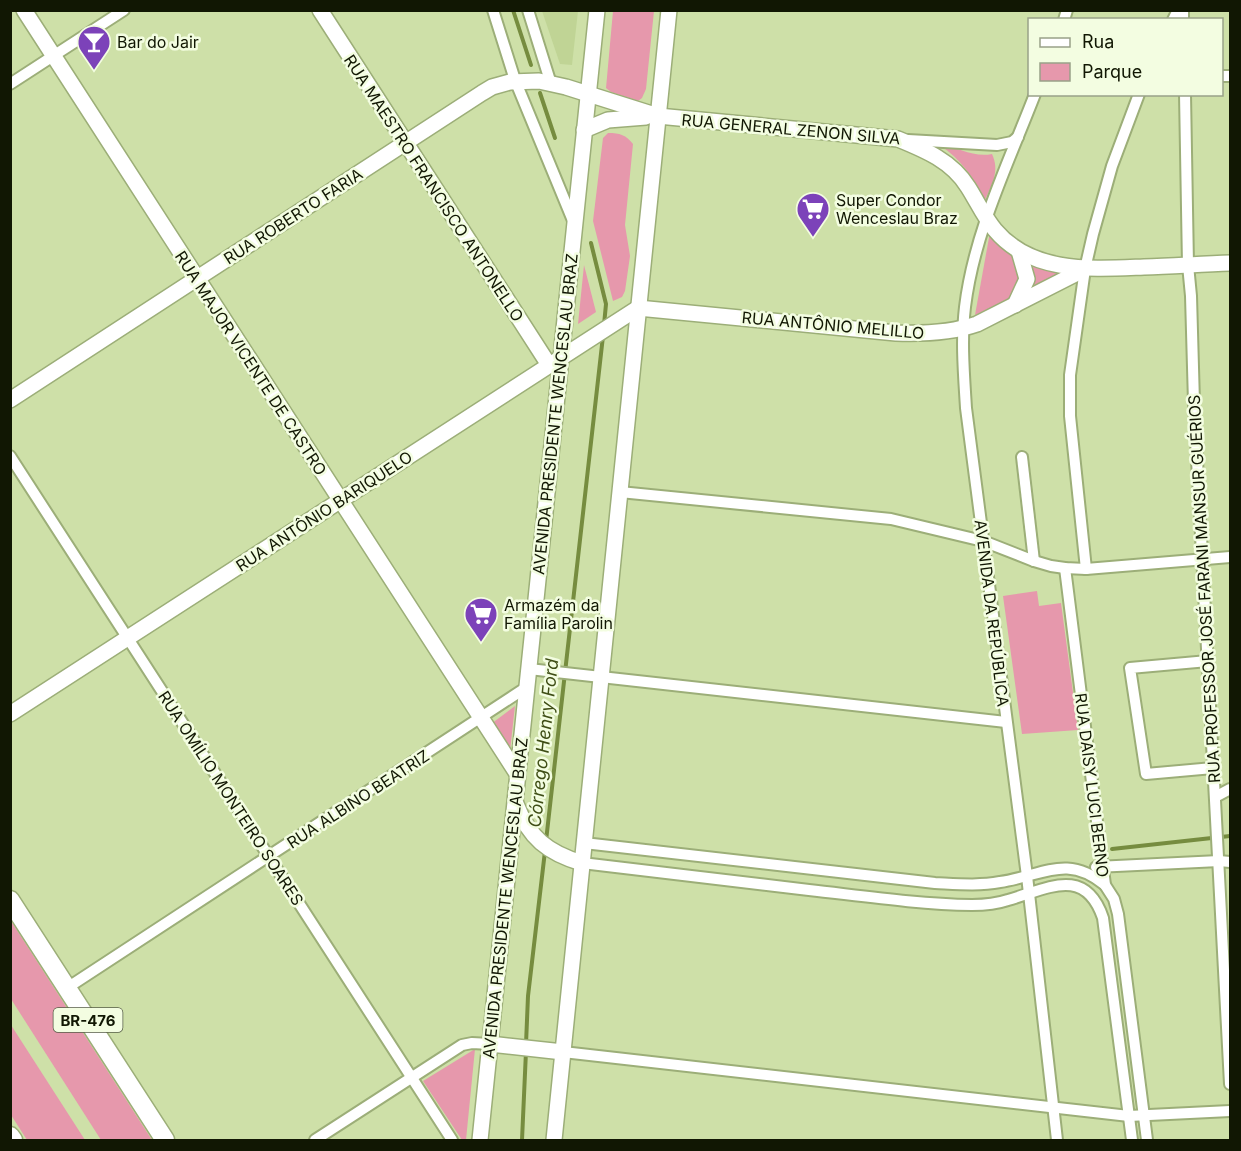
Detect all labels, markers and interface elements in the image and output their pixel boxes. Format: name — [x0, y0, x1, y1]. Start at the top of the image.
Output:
legend — [1028, 18, 1223, 96]
bar icon: Bar do Jair — [76, 24, 112, 71]
text: Rua — [1082, 31, 1114, 52]
place label: Bar do Jair — [117, 32, 199, 52]
street label: RUA MAESTRO FRANCISCO ANTONELLO — [340, 51, 528, 325]
text: Parque — [1082, 61, 1142, 82]
street label: RUA GENERAL ZENON SILVA — [681, 109, 901, 149]
street label: RUA ROBERTO FARIA — [220, 164, 366, 268]
place label: Super Condor Wenceslau Braz — [836, 190, 958, 228]
supermarket icon: Super Condor Wenceslau Braz — [795, 191, 831, 238]
street label: RUA MAJOR VICENTE DE CASTRO — [171, 247, 331, 479]
street label: AVENIDA PRESIDENTE WENCESLAU BRAZ — [528, 252, 582, 576]
street label: RUA ANTÔNIO MELILLO — [741, 307, 925, 343]
street label: RUA PROFESSOR JOSÉ FARANI MANSUR GUÉRIOS — [1184, 394, 1224, 784]
street label: RUA ANTÔNIO BARIQUELO — [232, 446, 416, 576]
street label: AVENIDA DA REPÚBLICA — [971, 518, 1013, 708]
place label: Armazém da Família Parolin — [504, 595, 613, 633]
supermarket icon: Armazém da Família Parolin — [463, 596, 499, 643]
water label: Córrego Henry Ford — [524, 658, 562, 828]
street label: RUA OMÍLIO MONTEIRO SOARES — [154, 687, 308, 909]
street label: RUA DAISY LUCI BERNO — [1071, 692, 1113, 878]
street label: AVENIDA PRESIDENTE WENCESLAU BRAZ — [478, 736, 532, 1060]
street label: RUA ALBINO BEATRIZ — [283, 745, 433, 853]
road number: BR-476 — [54, 1008, 122, 1032]

